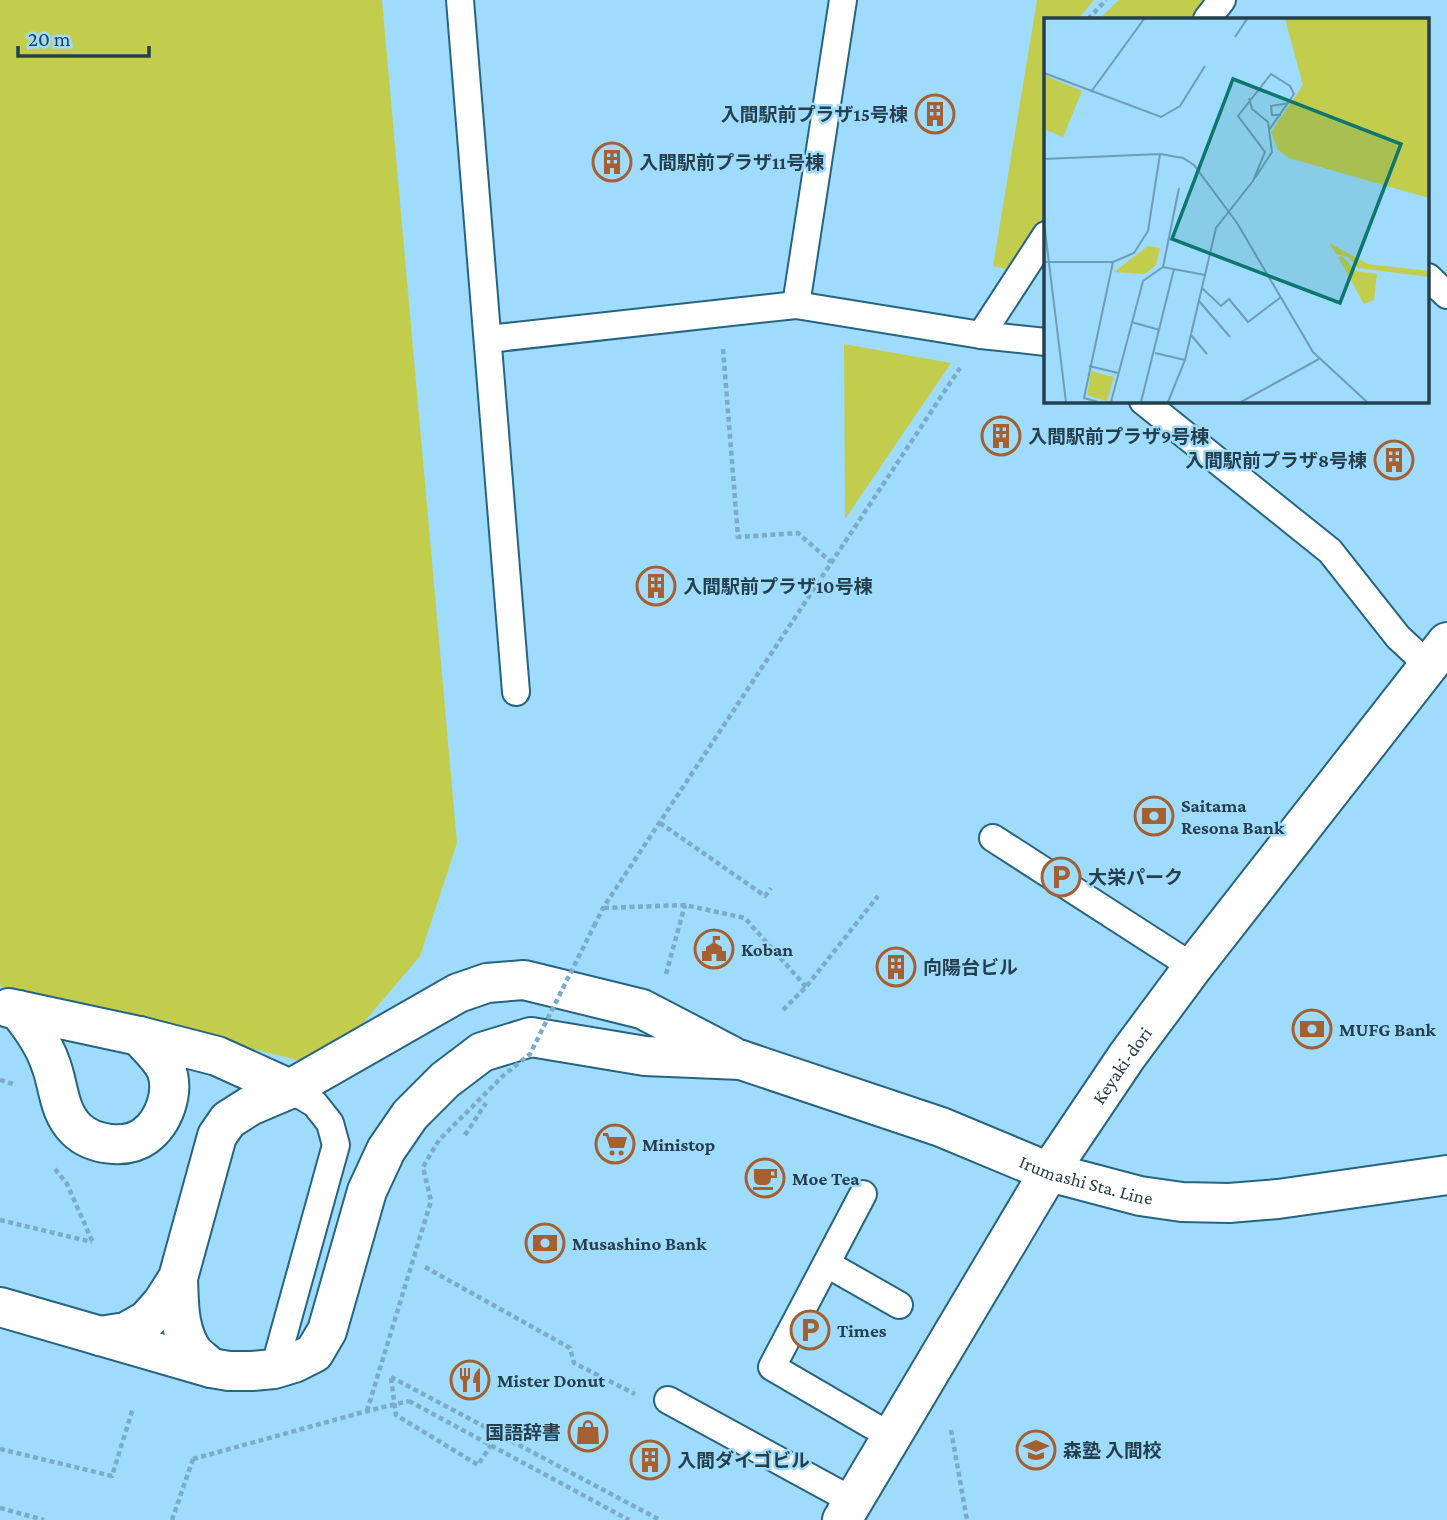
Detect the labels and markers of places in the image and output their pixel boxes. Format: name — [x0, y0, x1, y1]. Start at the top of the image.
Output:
building icon: 入間駅前プラザ15号棟 — [914, 93, 956, 135]
place label: 入間駅前プラザ15号棟 — [721, 104, 908, 125]
building icon: 入間駅前プラザ11号棟 — [591, 141, 633, 183]
place label: 入間駅前プラザ11号棟 — [639, 152, 824, 173]
building icon: 入間駅前プラザ9号棟 — [980, 415, 1022, 457]
place label: 入間駅前プラザ9号棟 — [1028, 426, 1209, 447]
building icon: 入間駅前プラザ8号棟 — [1373, 439, 1415, 481]
place label: 入間駅前プラザ8号棟 — [1185, 450, 1367, 471]
building icon: 入間駅前プラザ10号棟 — [635, 565, 677, 607]
place label: 入間駅前プラザ10号棟 — [683, 576, 873, 597]
bank icon: Saitama Resona Bank — [1133, 795, 1175, 837]
place label: Saitama Resona Bank — [1181, 795, 1285, 838]
parking icon: 大栄パーク — [1040, 856, 1082, 898]
place label: 大栄パーク — [1088, 867, 1183, 888]
public building icon: Koban — [693, 928, 735, 970]
place label: Koban — [741, 939, 793, 960]
building icon: 向陽台ビル — [875, 946, 917, 988]
place label: 向陽台ビル — [923, 957, 1018, 978]
bank icon: MUFG Bank — [1291, 1008, 1333, 1050]
place label: MUFG Bank — [1339, 1019, 1437, 1040]
supermarket icon: Ministop — [594, 1123, 636, 1165]
place label: Ministop — [642, 1134, 715, 1155]
cafe icon: Moe Tea — [744, 1157, 786, 1199]
place label: Moe Tea — [792, 1168, 860, 1189]
bank icon: Musashino Bank — [524, 1222, 566, 1264]
place label: Musashino Bank — [572, 1233, 707, 1254]
parking icon: Times — [789, 1309, 831, 1351]
place label: Times — [837, 1320, 887, 1341]
restaurant icon: Mister Donut — [449, 1359, 491, 1401]
place label: Mister Donut — [497, 1370, 605, 1391]
shop icon: 国語辞書 — [567, 1411, 609, 1453]
place label: 国語辞書 — [485, 1422, 561, 1443]
school or university icon: 森塾 入間校 — [1015, 1429, 1057, 1471]
building icon: 入間ダイゴビル — [629, 1439, 671, 1481]
place label: 森塾 入間校 — [1063, 1440, 1162, 1461]
place label: 入間ダイゴビル — [677, 1450, 810, 1471]

